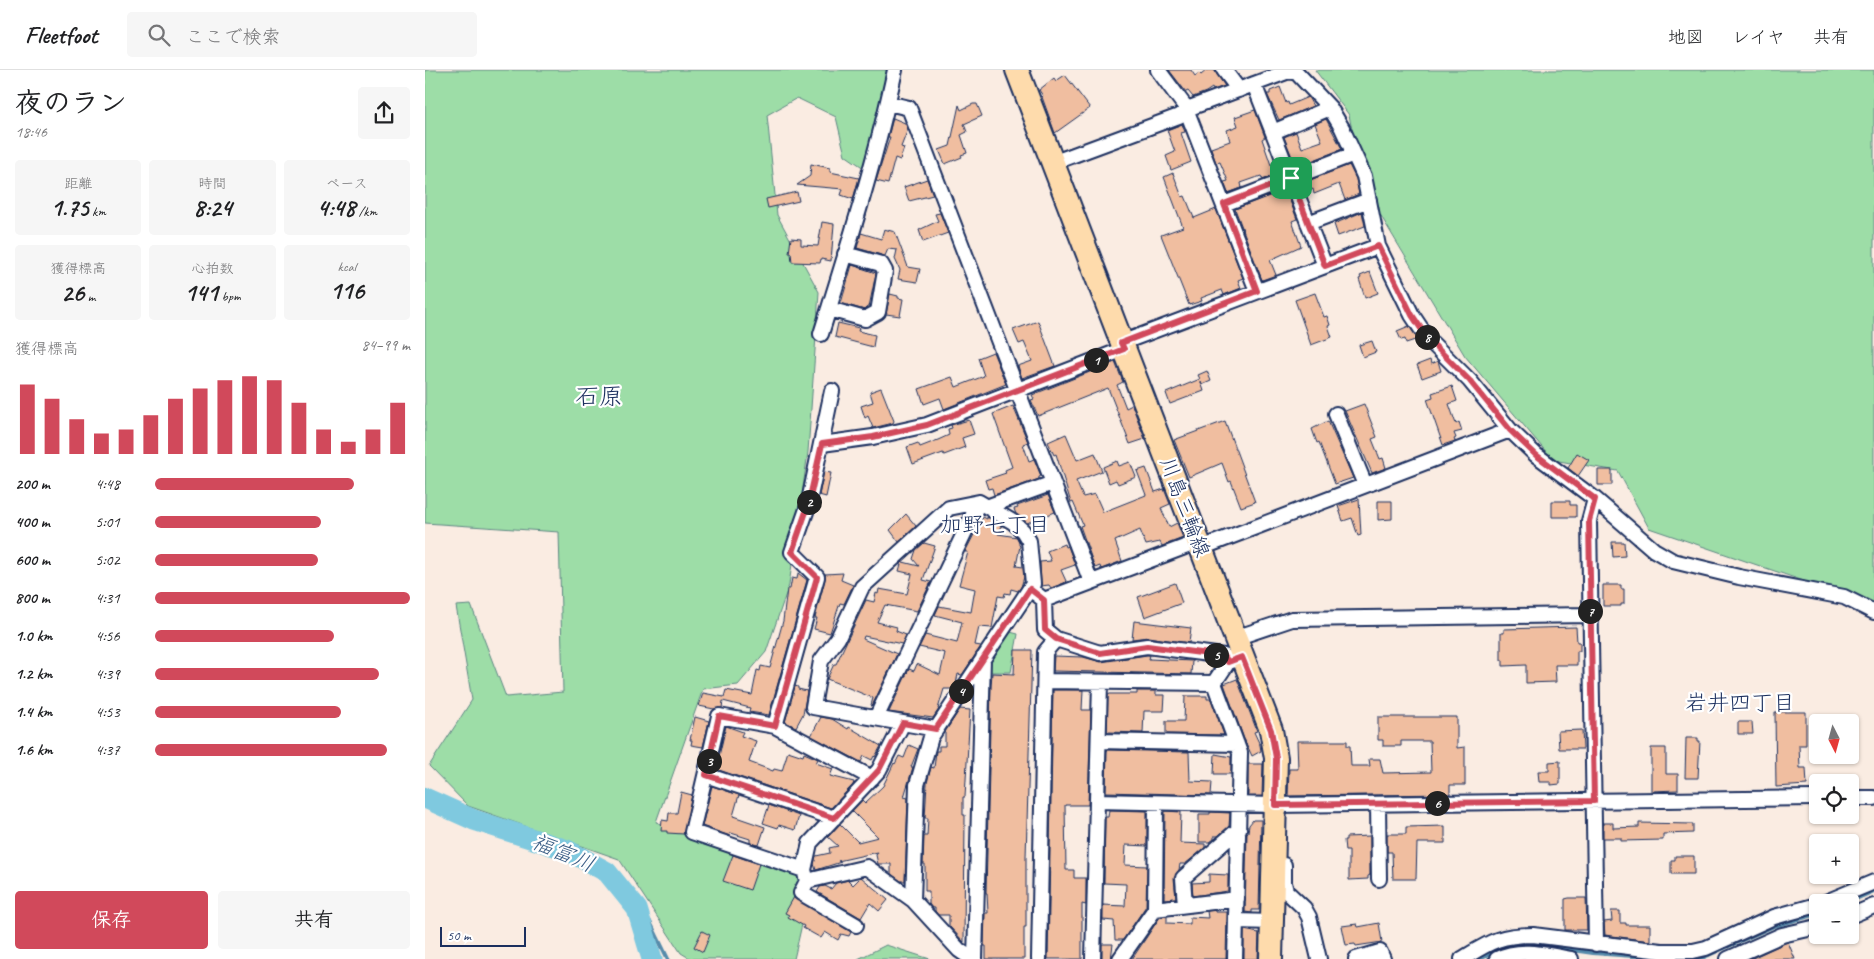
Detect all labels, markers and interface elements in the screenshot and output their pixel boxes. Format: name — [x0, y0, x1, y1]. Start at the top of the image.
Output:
search box — [127, 12, 477, 57]
text: Fleetfoot — [25, 20, 97, 50]
icon: search — [145, 21, 173, 49]
text: ここで検索 — [185, 25, 280, 49]
text: 地図 — [1668, 26, 1704, 48]
text: レイヤ — [1732, 26, 1785, 48]
text: 共有 — [1813, 26, 1849, 48]
text: 夜のラン — [15, 85, 127, 120]
button: share — [358, 87, 410, 139]
text: 18:46 — [15, 122, 47, 142]
pin — [1270, 157, 1312, 199]
icon: arrive — [1277, 164, 1305, 192]
text: 距離 — [64, 175, 92, 192]
text: 時間 — [198, 175, 226, 192]
text: ペース — [326, 175, 367, 192]
text: 1.75 — [51, 192, 89, 224]
text: 8:24 — [193, 192, 232, 224]
text: 4:48 — [317, 192, 355, 224]
text: km — [89, 203, 106, 220]
text: /km — [355, 203, 377, 220]
text: kcal — [338, 258, 356, 275]
text: 獲得標高 — [50, 260, 106, 277]
text: 心拍数 — [191, 260, 233, 277]
text: 116 — [330, 275, 364, 307]
text: 26 — [61, 277, 84, 309]
text: 141 — [184, 277, 218, 309]
text: m — [84, 288, 95, 305]
text: bpm — [218, 288, 241, 305]
pin: 8 — [1415, 324, 1439, 350]
text: 8 — [1424, 329, 1431, 346]
text: 84–99 m — [361, 335, 410, 355]
text: 獲得標高 — [15, 339, 79, 359]
pin: 1 — [1083, 348, 1109, 372]
text: 1 — [1093, 352, 1100, 369]
district label: 石原 — [575, 381, 623, 411]
street label: 川島三輪線 — [1154, 453, 1216, 561]
text: 200 m — [15, 474, 50, 494]
text: 4:48 — [95, 474, 120, 494]
pin: 2 — [797, 490, 821, 514]
text: 2 — [806, 494, 813, 511]
district label: 加野七丁目 — [940, 511, 1050, 539]
text: 400 m — [15, 512, 50, 532]
text: 5:01 — [95, 512, 120, 532]
text: 600 m — [15, 550, 50, 570]
text: 5:02 — [95, 550, 120, 570]
text: 800 m — [15, 588, 50, 608]
text: 4:31 — [95, 588, 120, 608]
pin: 7 — [1577, 598, 1603, 624]
text: 7 — [1587, 603, 1594, 620]
text: 1.0 km — [15, 626, 52, 646]
text: 4:56 — [95, 626, 120, 646]
pin: 5 — [1203, 642, 1229, 668]
text: 5 — [1213, 647, 1220, 664]
text: 1.2 km — [15, 664, 52, 684]
text: 4:39 — [95, 664, 120, 684]
pin: 4 — [949, 678, 973, 704]
text: 4 — [958, 683, 965, 700]
district label: 岩井四丁目 — [1685, 689, 1795, 717]
text: 1.4 km — [15, 702, 52, 722]
text: 4:53 — [95, 702, 120, 722]
north arrow — [1809, 714, 1859, 764]
map controls — [1809, 714, 1859, 944]
text: 1.6 km — [15, 740, 53, 760]
text: 4:37 — [95, 740, 120, 760]
pin: 3 — [697, 748, 721, 774]
text: 3 — [706, 753, 713, 770]
button: locate — [1809, 774, 1859, 824]
pin: 6 — [1425, 790, 1449, 816]
text: 6 — [1434, 795, 1441, 812]
water label: 福富川 — [527, 827, 599, 879]
button: + — [1809, 834, 1859, 884]
button: 保存 — [15, 891, 208, 949]
button: 共有 — [218, 891, 410, 949]
button: − — [1809, 894, 1859, 944]
scale bar — [440, 924, 526, 947]
text: 50 m — [447, 927, 471, 944]

